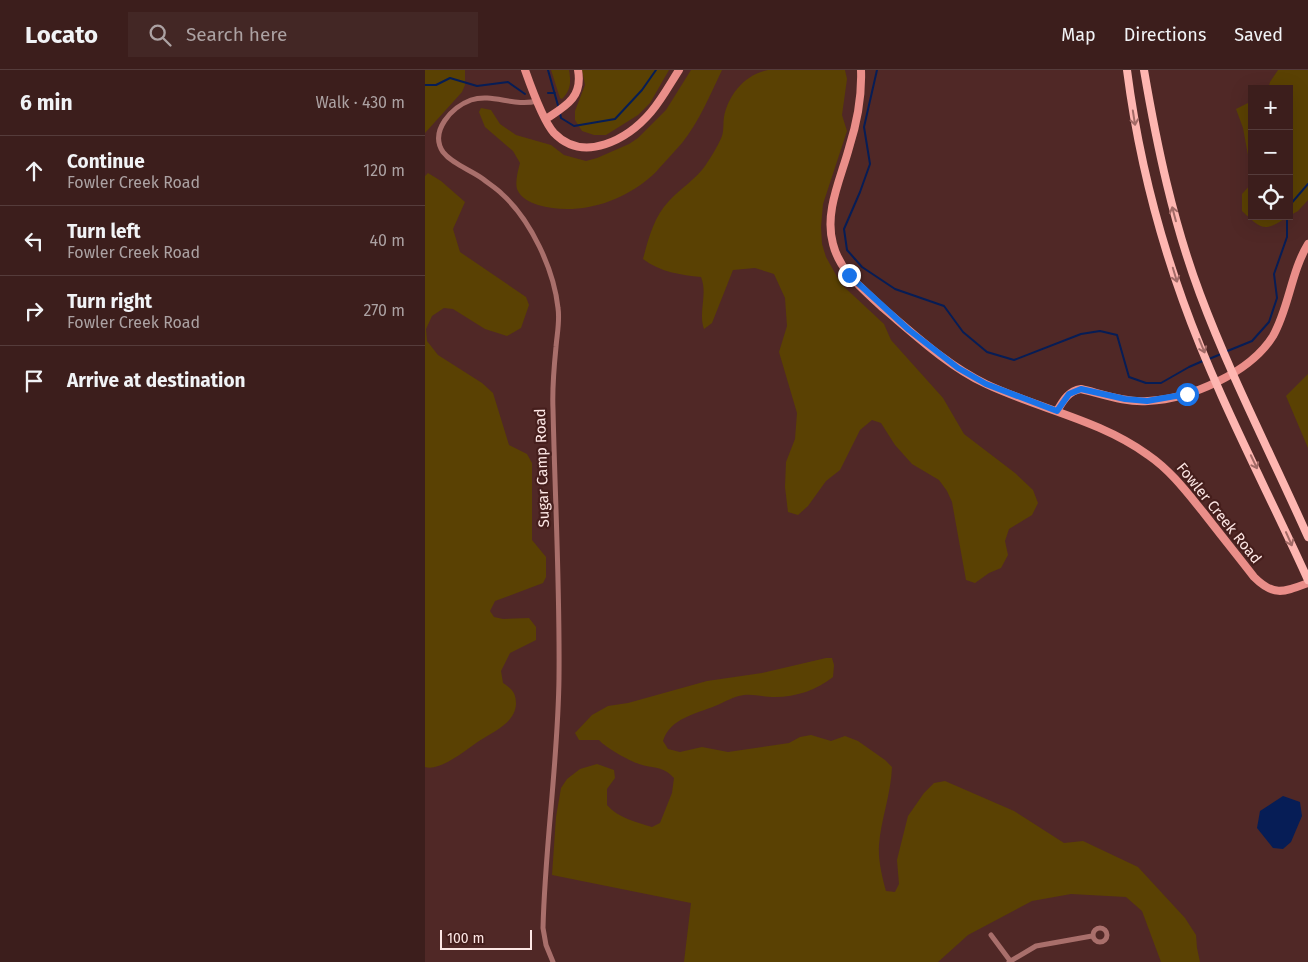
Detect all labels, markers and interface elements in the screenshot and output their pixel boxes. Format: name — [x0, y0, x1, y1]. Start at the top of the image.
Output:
search box — [128, 12, 478, 57]
text: Locato — [25, 21, 98, 49]
icon: search — [146, 21, 174, 49]
text: Search here — [186, 23, 287, 46]
text: Map — [1061, 24, 1096, 46]
text: Directions — [1124, 24, 1206, 46]
text: Saved — [1234, 24, 1283, 46]
map controls — [1248, 85, 1293, 220]
button: + — [1248, 85, 1293, 130]
text: 6 min — [20, 90, 73, 116]
text: Walk · 430 m — [315, 93, 405, 112]
one-way arrow — [1129, 110, 1139, 126]
button: − — [1248, 130, 1293, 175]
text: Continue — [67, 150, 145, 173]
icon: ahead — [20, 157, 48, 185]
text: 120 m — [363, 161, 405, 180]
text: Fowler Creek Road — [67, 173, 200, 192]
button: locate — [1248, 175, 1293, 220]
one-way arrow — [1169, 207, 1178, 223]
text: Turn left — [67, 220, 141, 243]
icon: left — [20, 227, 48, 255]
text: 40 m — [370, 231, 405, 250]
text: Fowler Creek Road — [67, 243, 200, 262]
route end — [838, 264, 861, 287]
one-way arrow — [1171, 267, 1180, 283]
text: Turn right — [67, 290, 152, 313]
icon: right — [20, 297, 48, 325]
text: 270 m — [363, 301, 405, 320]
text: Fowler Creek Road — [67, 313, 200, 332]
one-way arrow — [1197, 338, 1207, 353]
icon: arrive — [20, 367, 48, 395]
text: Arrive at destination — [67, 369, 246, 392]
route start — [1176, 383, 1199, 406]
street label: Sugar Camp Road — [531, 408, 553, 528]
one-way arrow — [1249, 454, 1259, 469]
street label: Fowler Creek Road — [1173, 459, 1265, 567]
one-way arrow — [1285, 531, 1295, 546]
scale bar — [440, 927, 533, 950]
text: 100 m — [447, 930, 484, 947]

